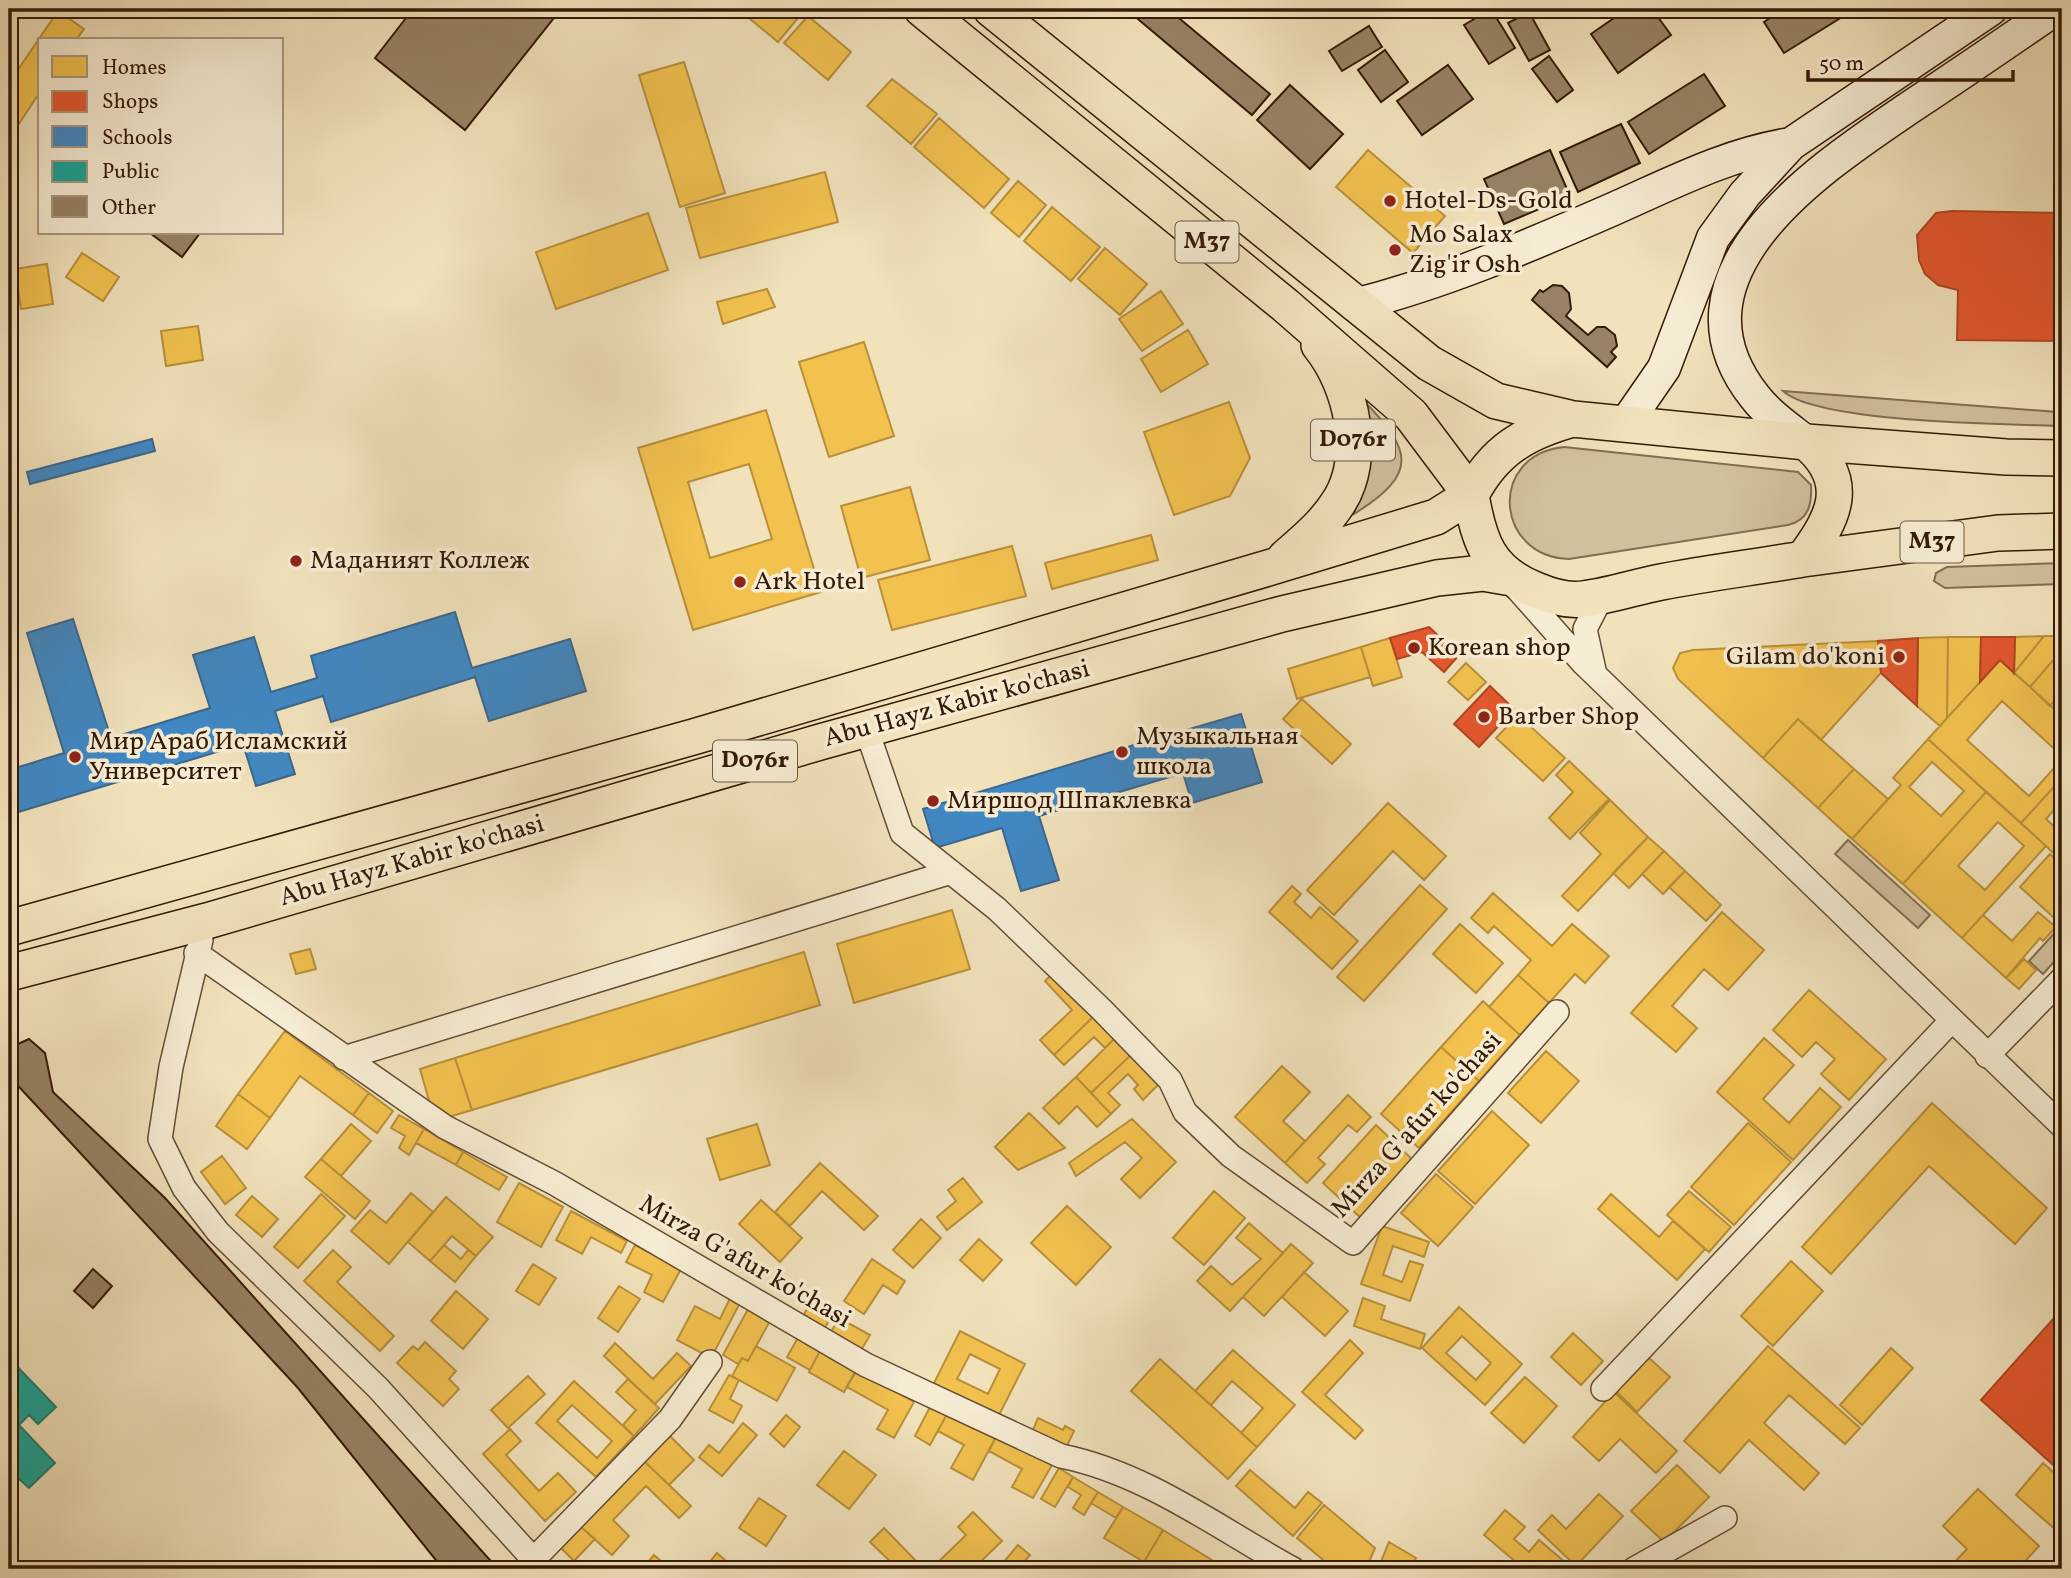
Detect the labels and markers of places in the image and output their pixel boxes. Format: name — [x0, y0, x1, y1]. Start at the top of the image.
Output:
place label: Hotel-Ds-Gold — [1404, 183, 1573, 219]
marker: Hotel-Ds-Gold — [1382, 193, 1398, 209]
place label: Mo Salax Zig'ir Osh — [1409, 217, 1521, 283]
marker: Mo Salax Zig'ir Osh — [1387, 242, 1403, 258]
place label: Маданият Коллеж — [310, 543, 530, 579]
marker: Маданият Коллеж — [288, 553, 304, 569]
place label: Ark Hotel — [754, 564, 865, 600]
marker: Ark Hotel — [732, 574, 748, 590]
place label: Korean shop — [1428, 630, 1571, 666]
place label: Gilam do'koni — [1726, 639, 1885, 675]
marker: Korean shop — [1406, 640, 1422, 656]
marker: Gilam do'koni — [1891, 649, 1907, 665]
place label: Barber Shop — [1498, 699, 1639, 735]
marker: Barber Shop — [1476, 709, 1492, 725]
place label: Музыкальная школа — [1136, 719, 1299, 785]
place label: Мир Араб Исламский Университет — [89, 724, 348, 790]
marker: Музыкальная школа — [1114, 744, 1130, 760]
marker: Мир Араб Исламский Университет — [67, 749, 83, 765]
place label: Миршод Шпаклевка — [947, 783, 1192, 819]
marker: Миршод Шпаклевка — [925, 793, 941, 809]

